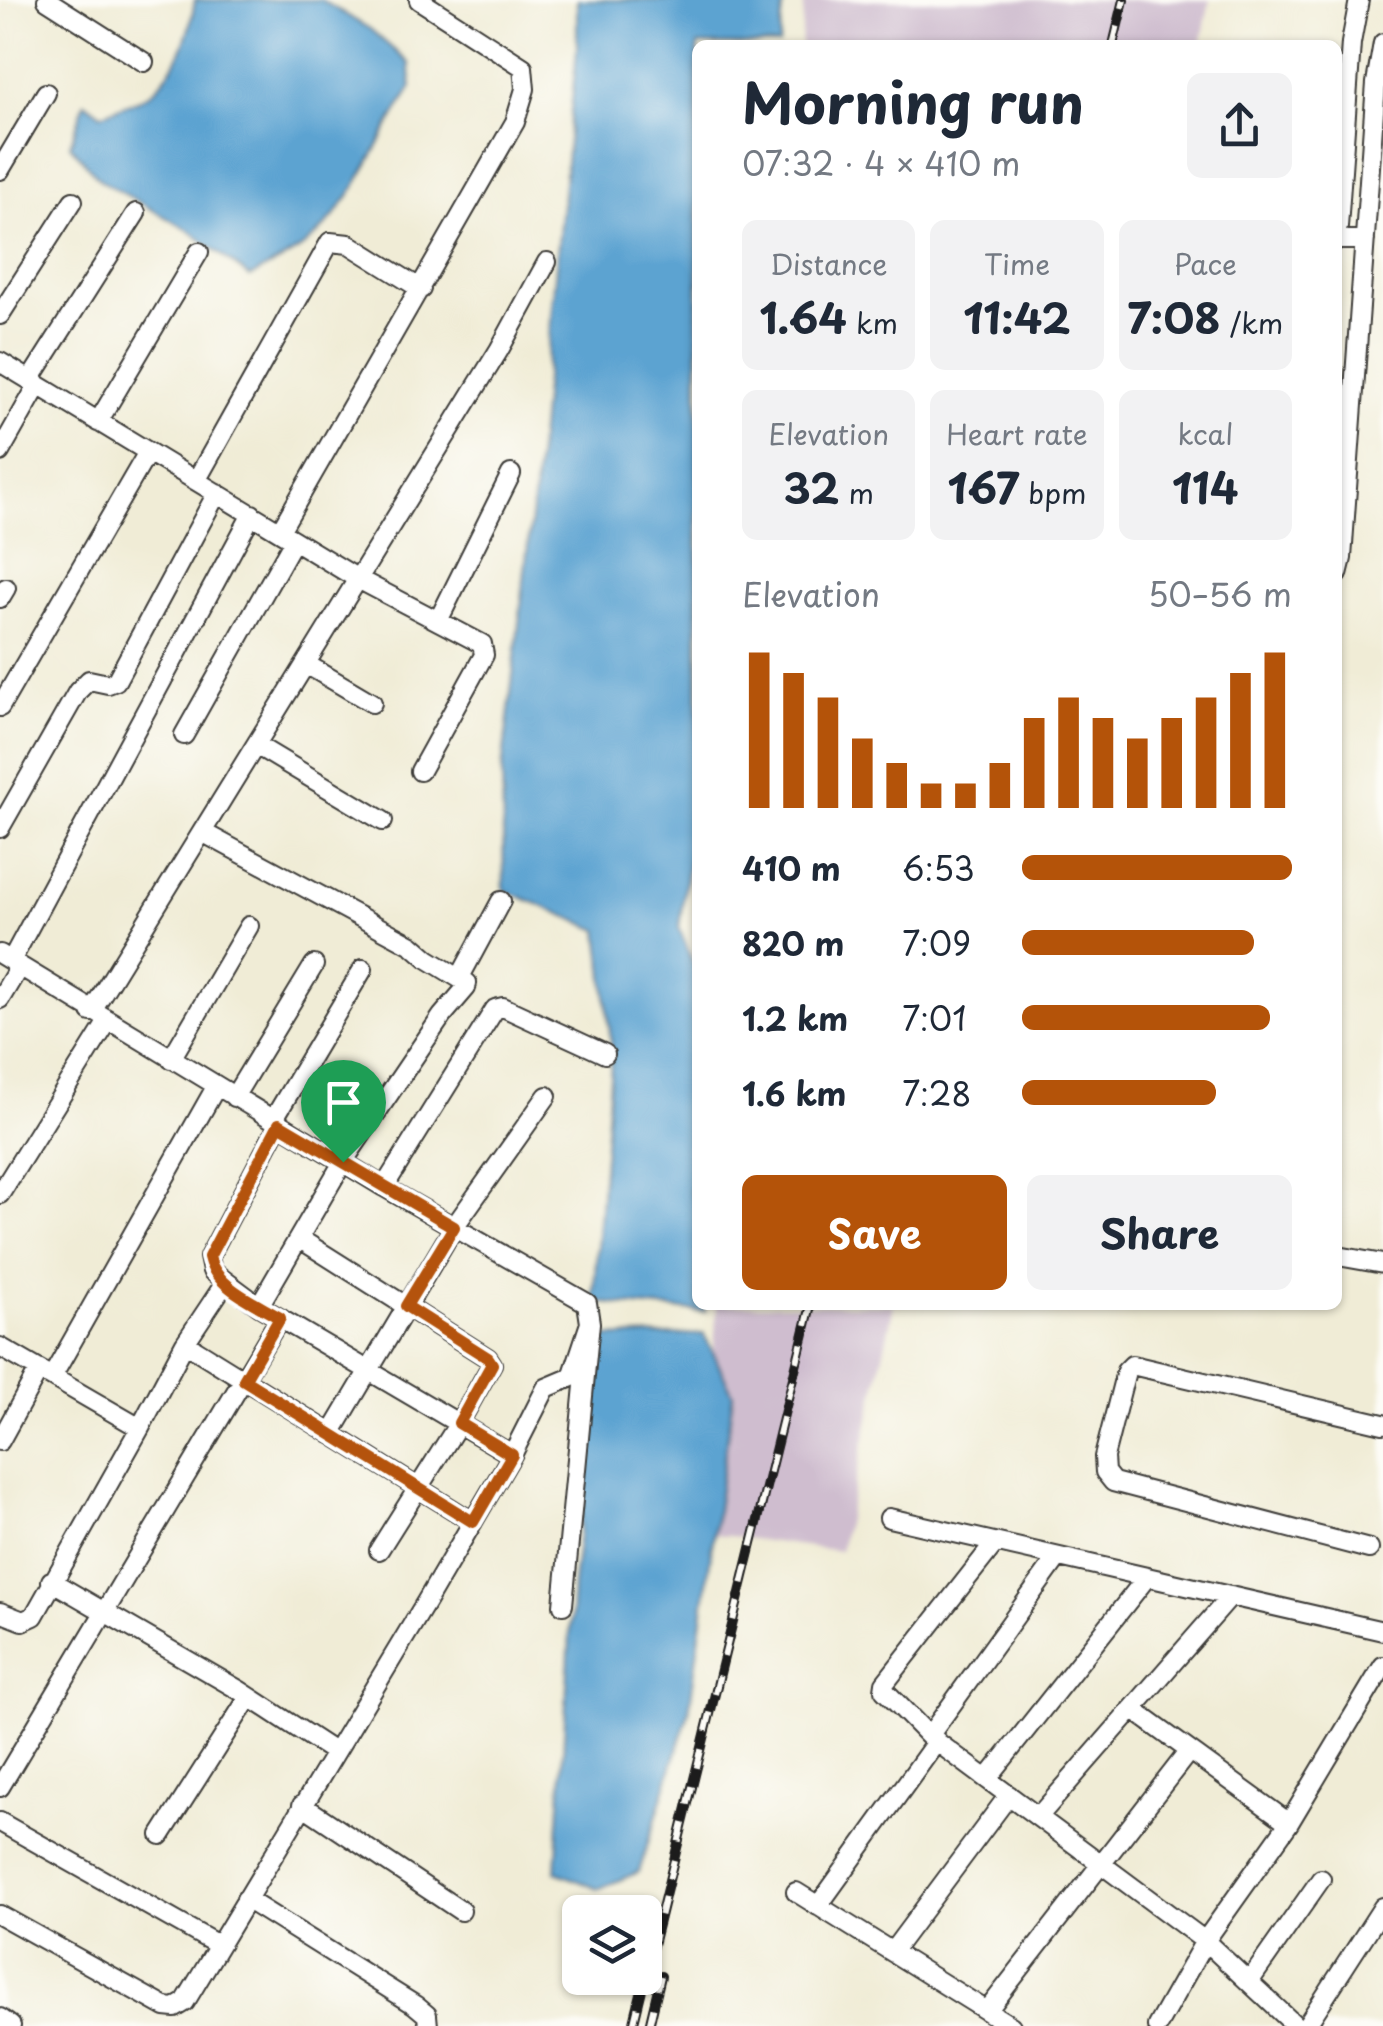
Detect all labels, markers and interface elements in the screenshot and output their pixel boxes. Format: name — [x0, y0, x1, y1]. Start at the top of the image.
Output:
text: Morning run — [742, 60, 1084, 143]
button: share — [1187, 73, 1292, 178]
text: 07:32 · 4 × 410 m — [742, 139, 1020, 187]
text: Distance — [770, 242, 887, 285]
text: Time — [984, 242, 1050, 285]
text: Pace — [1174, 242, 1237, 285]
text: 1.64 — [759, 285, 847, 348]
text: 11:42 — [963, 285, 1071, 348]
text: 7:08 — [1127, 285, 1221, 348]
text: km — [847, 301, 898, 344]
text: /km — [1221, 301, 1283, 344]
text: Elevation — [768, 412, 889, 455]
text: Heart rate — [946, 412, 1088, 455]
text: kcal — [1177, 412, 1233, 455]
text: 32 — [783, 455, 839, 518]
text: 167 — [947, 455, 1019, 518]
text: 114 — [1172, 455, 1239, 518]
text: m — [839, 471, 874, 514]
text: bpm — [1019, 471, 1087, 514]
text: Elevation — [742, 570, 880, 618]
text: 50–56 m — [1148, 570, 1292, 618]
text: 410 m — [742, 844, 841, 892]
text: 6:53 — [902, 844, 975, 892]
text: 820 m — [742, 919, 845, 967]
text: 7:09 — [902, 919, 971, 967]
text: 1.2 km — [742, 994, 848, 1042]
text: 7:01 — [902, 994, 967, 1042]
pin — [301, 1060, 386, 1163]
text: 1.6 km — [742, 1069, 847, 1117]
text: 7:28 — [902, 1069, 971, 1117]
icon: arrive — [316, 1075, 371, 1130]
button: Save — [742, 1175, 1007, 1290]
button: Share — [1027, 1175, 1292, 1290]
map controls — [562, 1895, 662, 1995]
button: layers — [562, 1895, 662, 1995]

